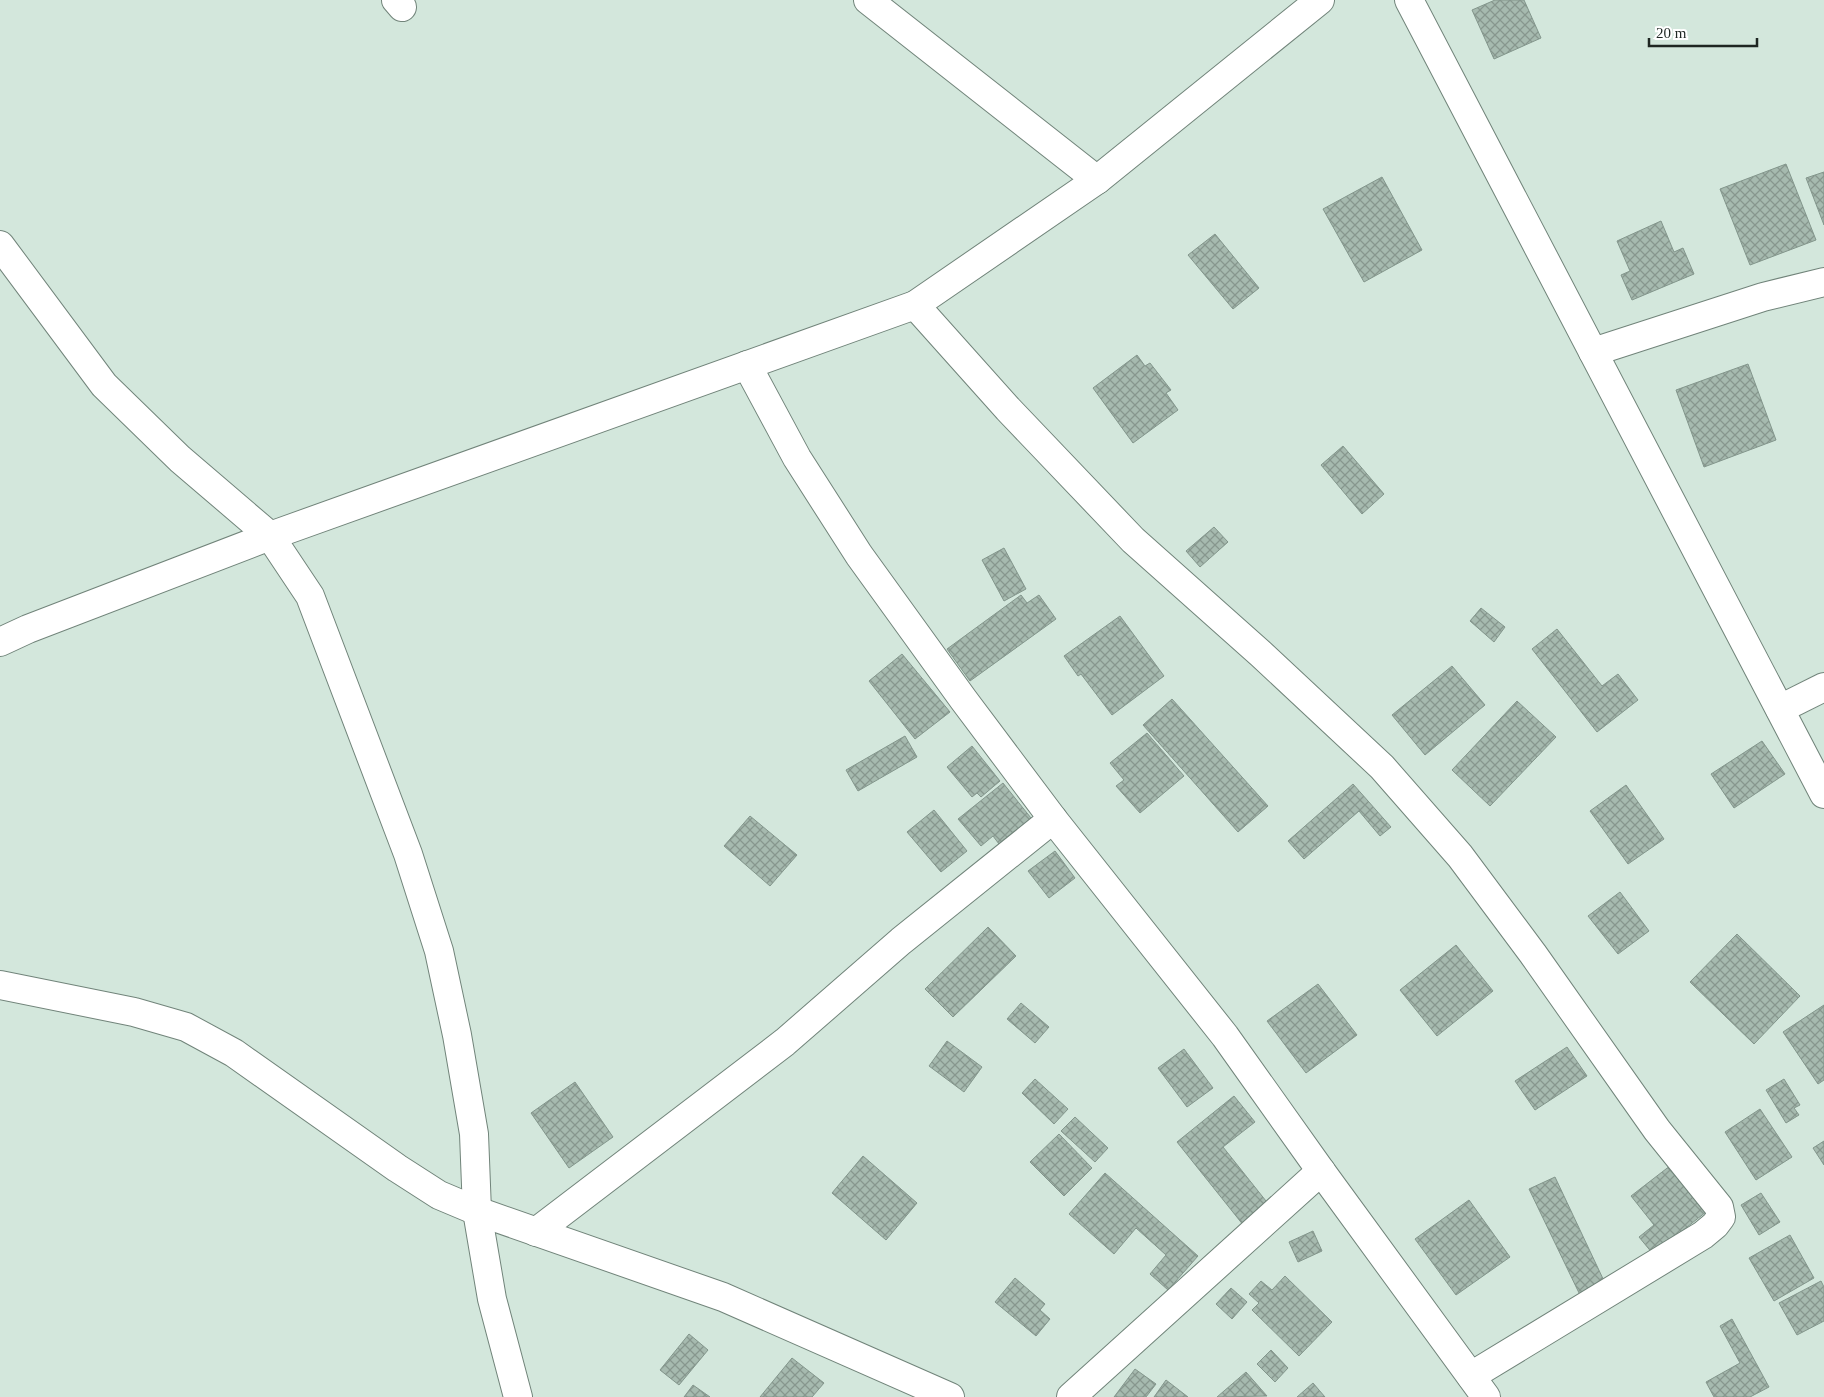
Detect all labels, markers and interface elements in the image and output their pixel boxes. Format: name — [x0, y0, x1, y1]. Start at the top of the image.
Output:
scale bar — [1649, 15, 1756, 47]
text: 20 m — [1656, 25, 1687, 41]

